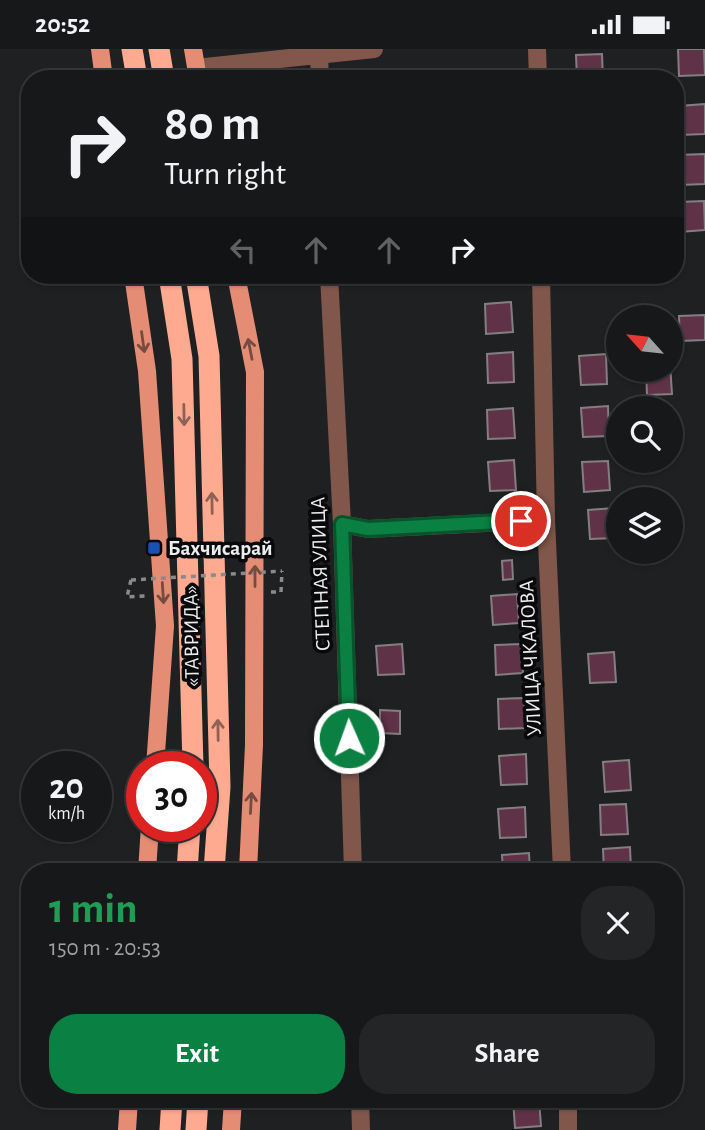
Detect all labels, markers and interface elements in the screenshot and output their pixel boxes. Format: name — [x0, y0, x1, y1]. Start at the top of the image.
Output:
text: 20:52 — [35, 11, 90, 37]
icon: right — [49, 98, 140, 189]
text: 80 m — [164, 100, 261, 149]
text: Turn right — [164, 158, 286, 190]
icon: left — [224, 231, 262, 269]
icon: ahead — [297, 231, 335, 269]
icon: ahead — [370, 231, 408, 269]
icon: right — [443, 231, 481, 269]
north arrow — [606, 305, 682, 381]
map controls — [606, 305, 683, 564]
one-way arrow — [137, 330, 150, 353]
one-way arrow — [243, 338, 256, 361]
button: search — [606, 396, 683, 473]
one-way arrow — [177, 404, 191, 427]
button: layers — [606, 487, 683, 564]
one-way arrow — [206, 491, 219, 514]
pin — [491, 491, 551, 551]
street label: СТЕПНАЯ УЛИЦА — [307, 496, 334, 652]
icon: arrive — [502, 502, 540, 540]
place label: Бахчисарай — [168, 538, 273, 559]
marker: Бахчисарай — [146, 540, 162, 556]
one-way arrow — [248, 565, 262, 588]
street label: УЛИЦА ЧКАЛОВА — [516, 579, 545, 737]
one-way arrow — [157, 582, 170, 604]
street label: «ТАВРИДА» — [180, 585, 203, 687]
position arrow — [312, 701, 386, 775]
one-way arrow — [212, 719, 225, 742]
speed limit sign: 30 — [126, 751, 217, 842]
text: 20 — [49, 770, 84, 805]
one-way arrow — [245, 792, 258, 815]
text: km/h — [48, 805, 85, 823]
button: close — [581, 886, 655, 960]
text: 1 min — [49, 888, 138, 930]
text: 150 m · 20:53 — [49, 937, 161, 960]
button: Exit — [49, 1014, 345, 1094]
button: Share — [359, 1014, 655, 1094]

